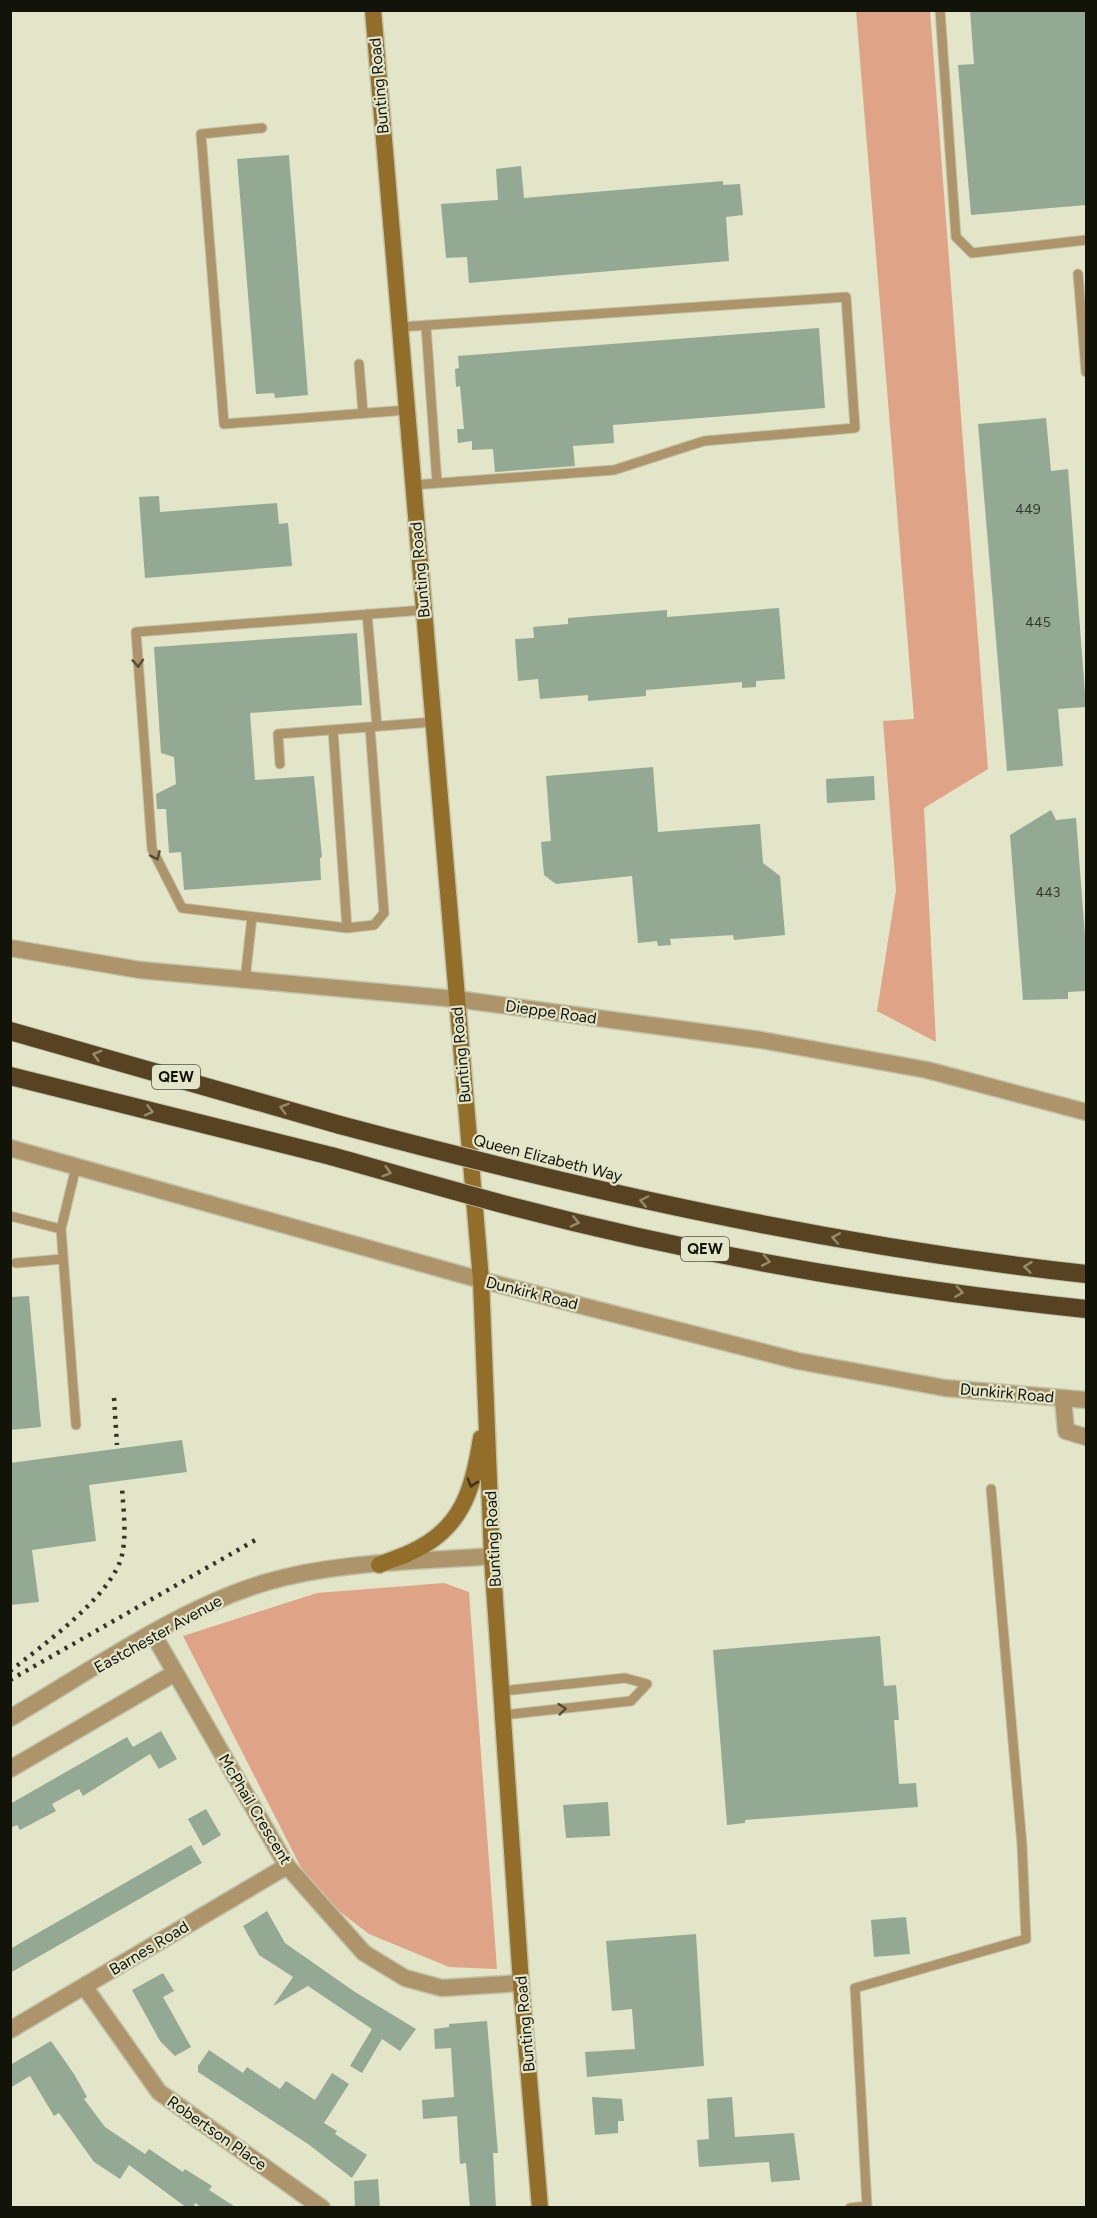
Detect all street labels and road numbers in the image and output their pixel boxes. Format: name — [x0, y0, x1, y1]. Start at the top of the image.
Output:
street label: Bunting Road — [365, 37, 393, 135]
street label: Bunting Road — [406, 521, 434, 619]
street label: Dieppe Road — [504, 996, 598, 1028]
street label: Bunting Road — [447, 1006, 475, 1104]
road number: QEW — [152, 1065, 200, 1089]
street label: Queen Elizabeth Way — [472, 1130, 625, 1186]
road number: QEW — [681, 1237, 729, 1261]
street label: Dunkirk Road — [484, 1272, 580, 1314]
street label: Dunkirk Road — [959, 1379, 1055, 1407]
street label: Bunting Road — [481, 1490, 505, 1588]
street label: Eastchester Avenue — [91, 1591, 225, 1677]
street label: McPhail Crescent — [215, 1750, 295, 1868]
street label: Barnes Road — [106, 1917, 192, 1979]
street label: Bunting Road — [511, 1975, 539, 2073]
street label: Robertson Place — [164, 2092, 271, 2174]

